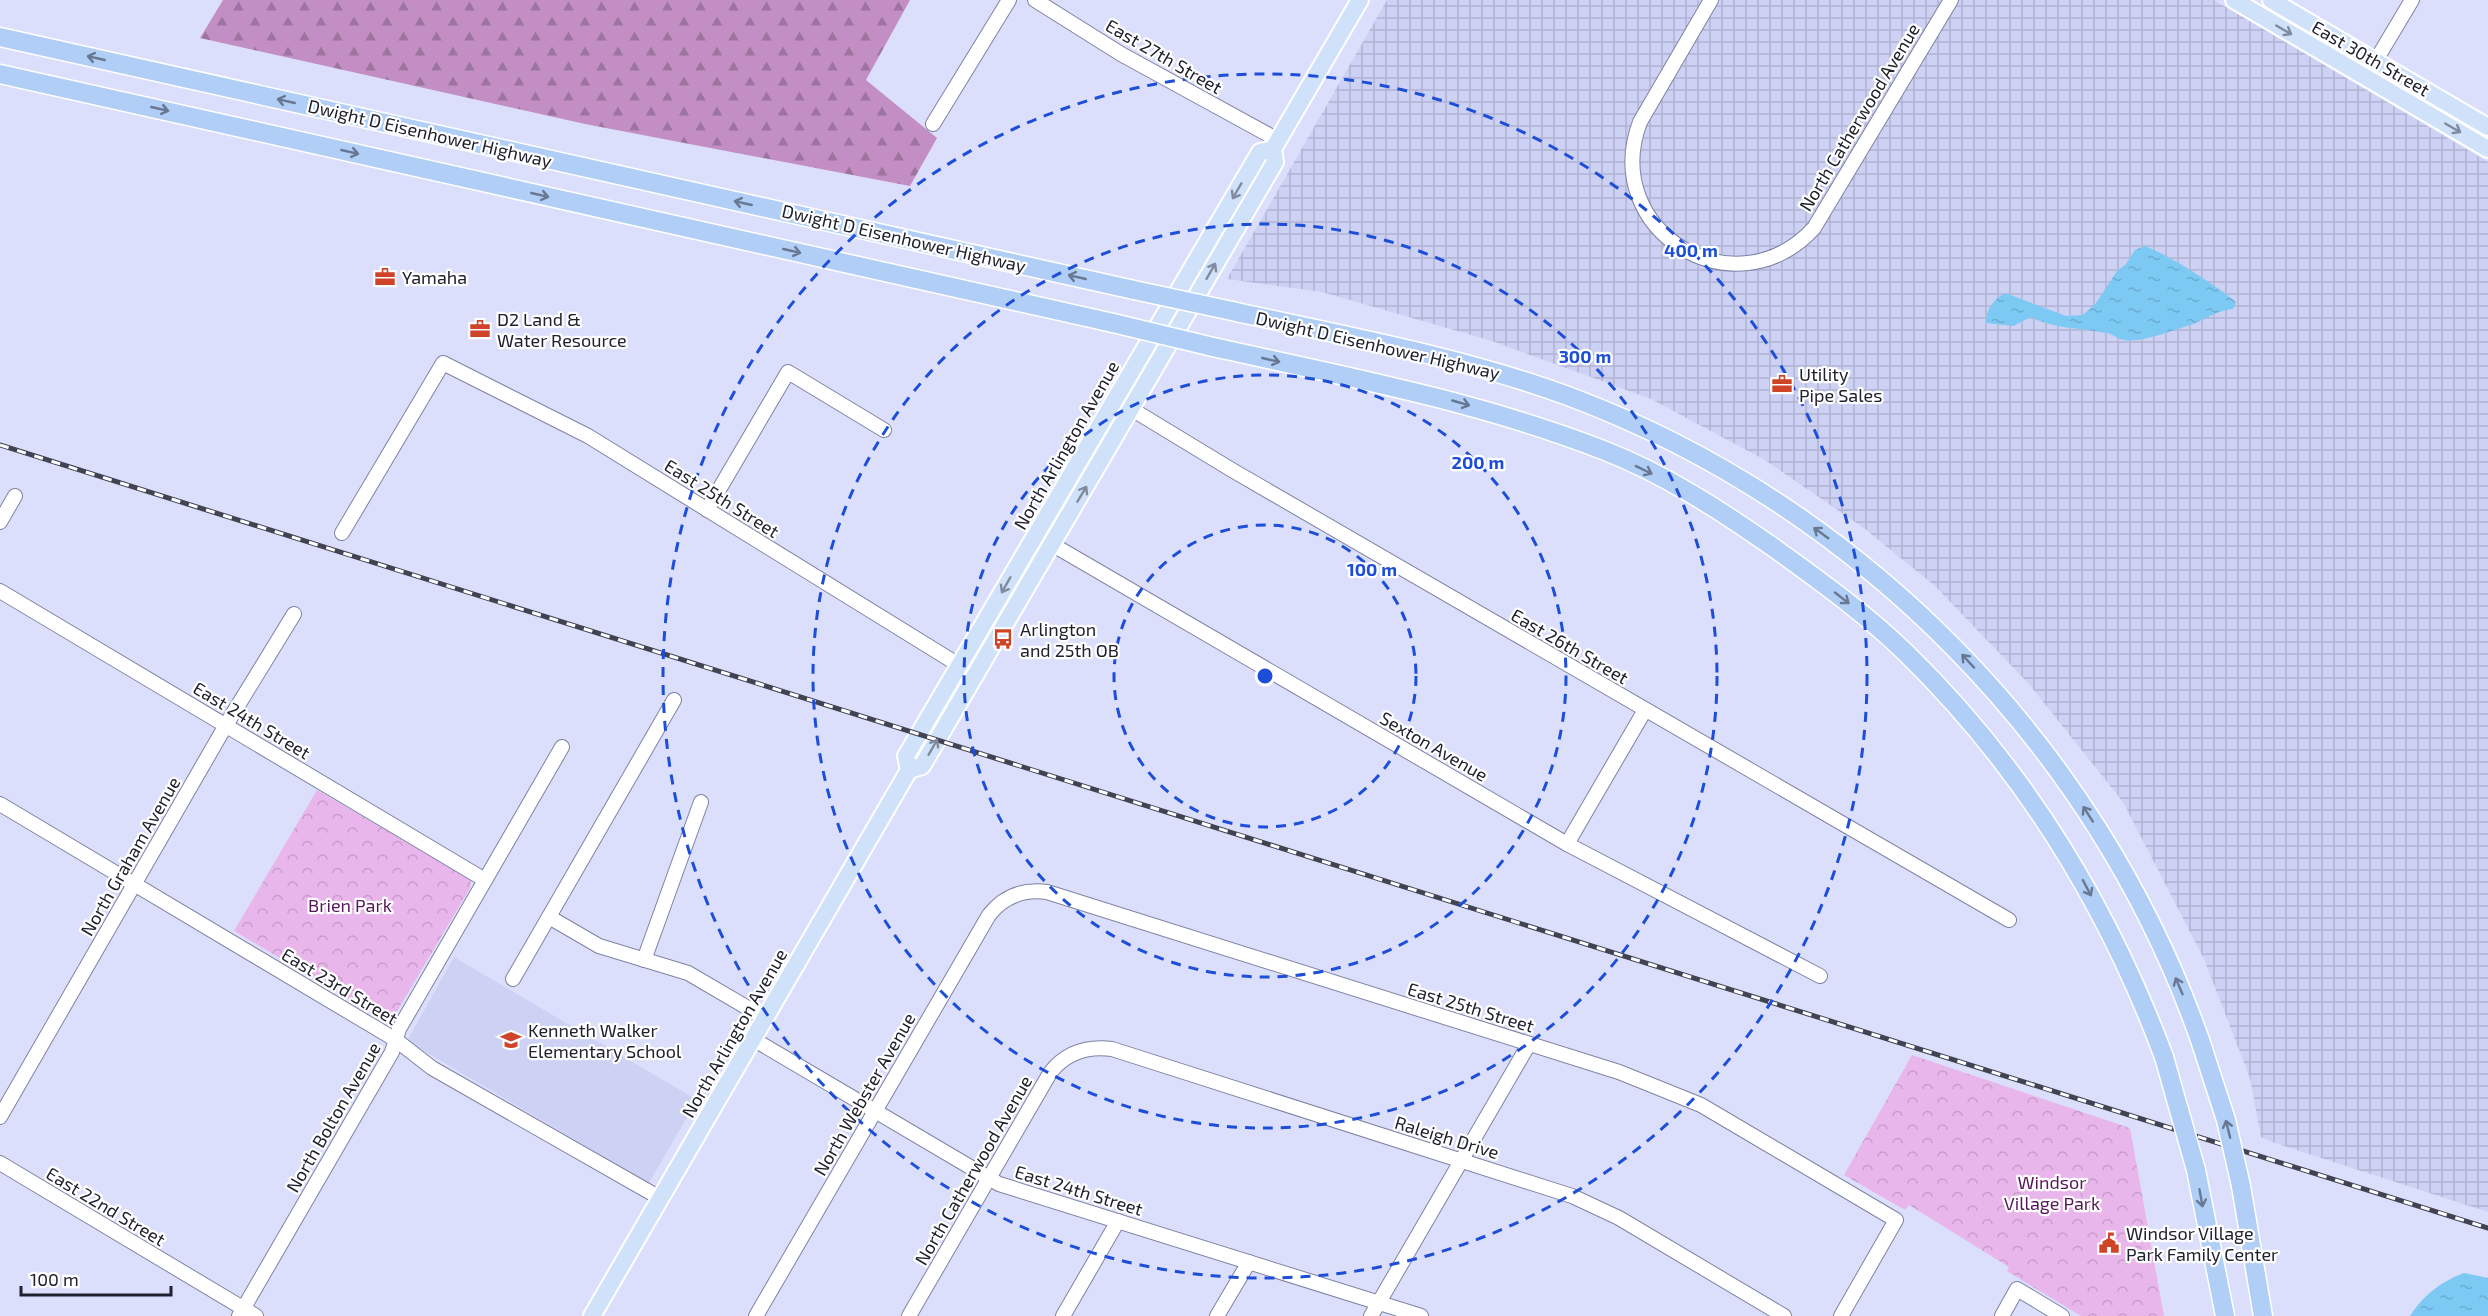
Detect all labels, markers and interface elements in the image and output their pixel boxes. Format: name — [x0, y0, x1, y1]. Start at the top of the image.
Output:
street label: East 27th Street — [1102, 14, 1226, 98]
street label: East 30th Street — [2308, 15, 2434, 101]
street label: North Catherwood Avenue — [1794, 19, 1924, 215]
one-way arrow — [2275, 24, 2292, 36]
one-way arrow — [87, 52, 106, 64]
street label: Dwight D Eisenhower Highway — [306, 94, 554, 172]
one-way arrow — [277, 95, 297, 106]
one-way arrow — [150, 104, 169, 116]
one-way arrow — [2444, 122, 2461, 134]
one-way arrow — [340, 147, 359, 158]
one-way arrow — [1230, 182, 1242, 199]
one-way arrow — [530, 189, 549, 201]
one-way arrow — [734, 196, 753, 208]
street label: Dwight D Eisenhower Highway — [780, 199, 1028, 277]
text: 400 m — [1664, 239, 1718, 261]
one-way arrow — [782, 246, 801, 258]
one-way arrow — [1205, 263, 1217, 280]
office icon: Yamaha — [373, 265, 397, 289]
place label: Yamaha — [402, 266, 467, 288]
one-way arrow — [1068, 271, 1087, 282]
street label: Dwight D Eisenhower Highway — [1254, 306, 1502, 384]
place label: D2 Land & Water Resource — [497, 308, 627, 351]
office icon: D2 Land & Water Resource — [468, 317, 492, 341]
text: 300 m — [1559, 345, 1611, 367]
one-way arrow — [1260, 355, 1280, 366]
street label: North Arlington Avenue — [1009, 357, 1123, 533]
place label: Utility Pipe Sales — [1799, 363, 1882, 406]
office icon: Utility Pipe Sales — [1770, 372, 1794, 396]
one-way arrow — [1451, 398, 1470, 409]
text: 200 m — [1452, 451, 1504, 473]
street label: East 25th Street — [661, 454, 784, 542]
one-way arrow — [1634, 464, 1652, 476]
one-way arrow — [1076, 486, 1088, 503]
one-way arrow — [1813, 526, 1829, 539]
text: 100 m — [1347, 558, 1397, 580]
one-way arrow — [1000, 576, 1012, 593]
one-way arrow — [1834, 592, 1850, 605]
street label: East 26th Street — [1507, 604, 1633, 689]
place label: Arlington and 25th OB — [1020, 618, 1119, 661]
bus stop icon: Arlington and 25th OB — [991, 627, 1015, 651]
one-way arrow — [1960, 653, 1975, 668]
centre of rings — [1255, 666, 1275, 686]
street label: East 24th Street — [190, 676, 315, 764]
street label: Sexton Avenue — [1376, 706, 1492, 786]
one-way arrow — [927, 739, 939, 756]
street label: North Graham Avenue — [76, 773, 184, 939]
one-way arrow — [2082, 806, 2094, 823]
one-way arrow — [2081, 879, 2093, 896]
park label: Brien Park — [308, 894, 392, 916]
street label: East 23rd Street — [278, 943, 402, 1029]
street label: North Arlington Avenue — [677, 945, 791, 1121]
street label: East 25th Street — [1405, 977, 1537, 1037]
one-way arrow — [2173, 977, 2185, 995]
street label: North Webster Avenue — [808, 1009, 920, 1179]
place label: Kenneth Walker Elementary School — [528, 1019, 682, 1062]
school or university icon: Kenneth Walker Elementary School — [499, 1028, 523, 1052]
street label: North Bolton Avenue — [281, 1038, 385, 1196]
street label: North Catherwood Avenue — [910, 1071, 1036, 1269]
street label: Raleigh Drive — [1392, 1111, 1502, 1163]
one-way arrow — [2221, 1119, 2233, 1138]
street label: East 24th Street — [1012, 1160, 1146, 1220]
street label: East 22nd Street — [42, 1162, 170, 1250]
park label: Windsor Village Park — [2004, 1171, 2100, 1214]
one-way arrow — [2196, 1187, 2207, 1207]
place label: Windsor Village Park Family Center — [2126, 1222, 2278, 1265]
public building icon: Windsor Village Park Family Center — [2097, 1231, 2121, 1255]
scale bar — [21, 1259, 171, 1297]
text: 100 m — [30, 1268, 79, 1290]

